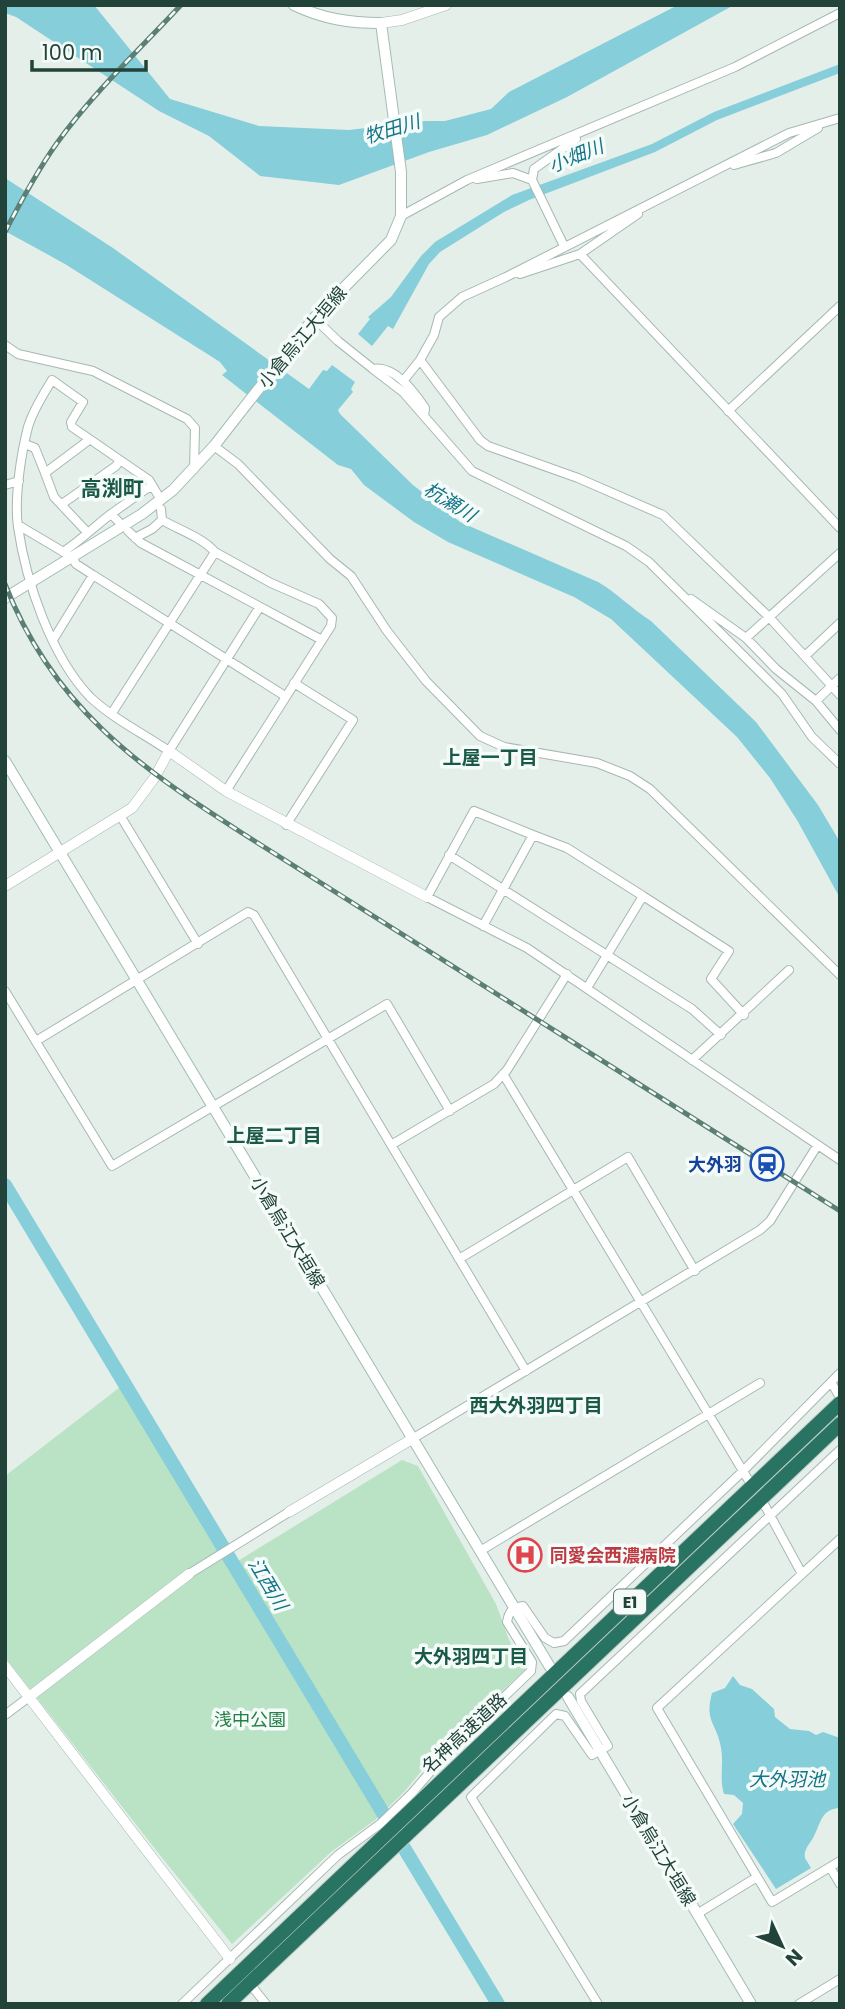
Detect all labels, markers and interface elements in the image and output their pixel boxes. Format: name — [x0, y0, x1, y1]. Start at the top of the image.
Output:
scale bar — [32, 28, 145, 72]
text: 100 m — [42, 38, 102, 67]
water label: 牧田川 — [361, 107, 425, 150]
water label: 小畑川 — [545, 132, 609, 179]
street label: 小倉烏江大垣線 — [252, 281, 352, 393]
district label: 高渕町 — [81, 474, 144, 503]
water label: 杭瀬川 — [419, 475, 483, 530]
district label: 上屋一丁目 — [442, 744, 538, 771]
district label: 上屋二丁目 — [226, 1122, 322, 1149]
station icon: 大外羽 — [748, 1145, 786, 1183]
place label: 大外羽 — [688, 1152, 742, 1177]
street label: 小倉烏江大垣線 — [245, 1172, 331, 1292]
district label: 西大外羽四丁目 — [469, 1392, 603, 1419]
hospital icon: 同愛会西濃病院 — [506, 1536, 544, 1574]
place label: 同愛会西濃病院 — [550, 1543, 676, 1568]
water label: 江西川 — [242, 1553, 295, 1617]
road number: E1 — [614, 1590, 646, 1614]
district label: 大外羽四丁目 — [414, 1643, 528, 1670]
street label: 名神高速道路 — [416, 1687, 512, 1779]
park label: 浅中公園 — [214, 1707, 286, 1732]
water label: 大外羽池 — [749, 1766, 827, 1793]
street label: 小倉烏江大垣線 — [616, 1790, 702, 1910]
north arrow — [747, 1911, 817, 1981]
text: N — [779, 1943, 809, 1972]

